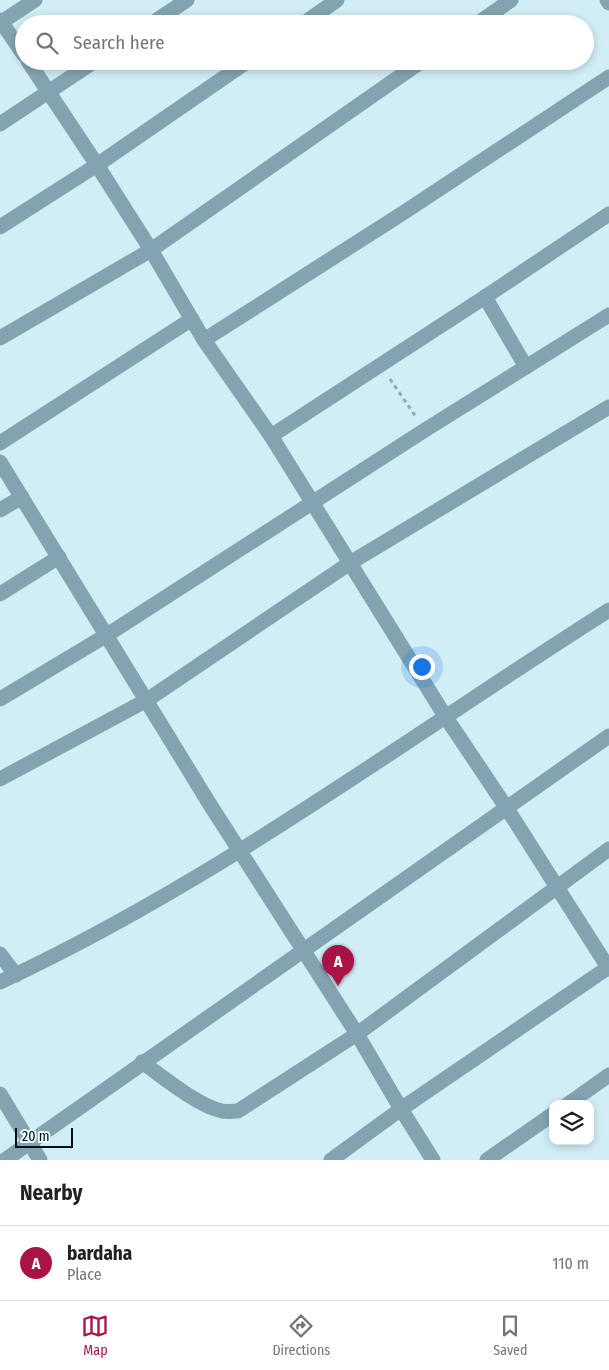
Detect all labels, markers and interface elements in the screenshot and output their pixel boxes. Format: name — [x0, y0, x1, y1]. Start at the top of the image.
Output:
search box — [15, 15, 594, 70]
icon: search — [33, 29, 61, 57]
text: Search here — [73, 31, 165, 54]
your location — [409, 654, 435, 680]
pin: A — [322, 945, 354, 986]
map controls — [549, 1100, 594, 1145]
button: layers — [549, 1100, 594, 1145]
scale bar — [15, 1125, 72, 1148]
text: 20 m — [22, 1128, 50, 1145]
text: Nearby — [20, 1180, 82, 1206]
text: bardaha — [67, 1242, 132, 1265]
text: A — [32, 1254, 40, 1273]
text: 110 m — [552, 1254, 589, 1273]
text: Place — [67, 1265, 102, 1284]
tab: Map — [81, 1312, 109, 1359]
tab: Directions — [272, 1312, 330, 1359]
tab: Saved — [493, 1312, 528, 1359]

